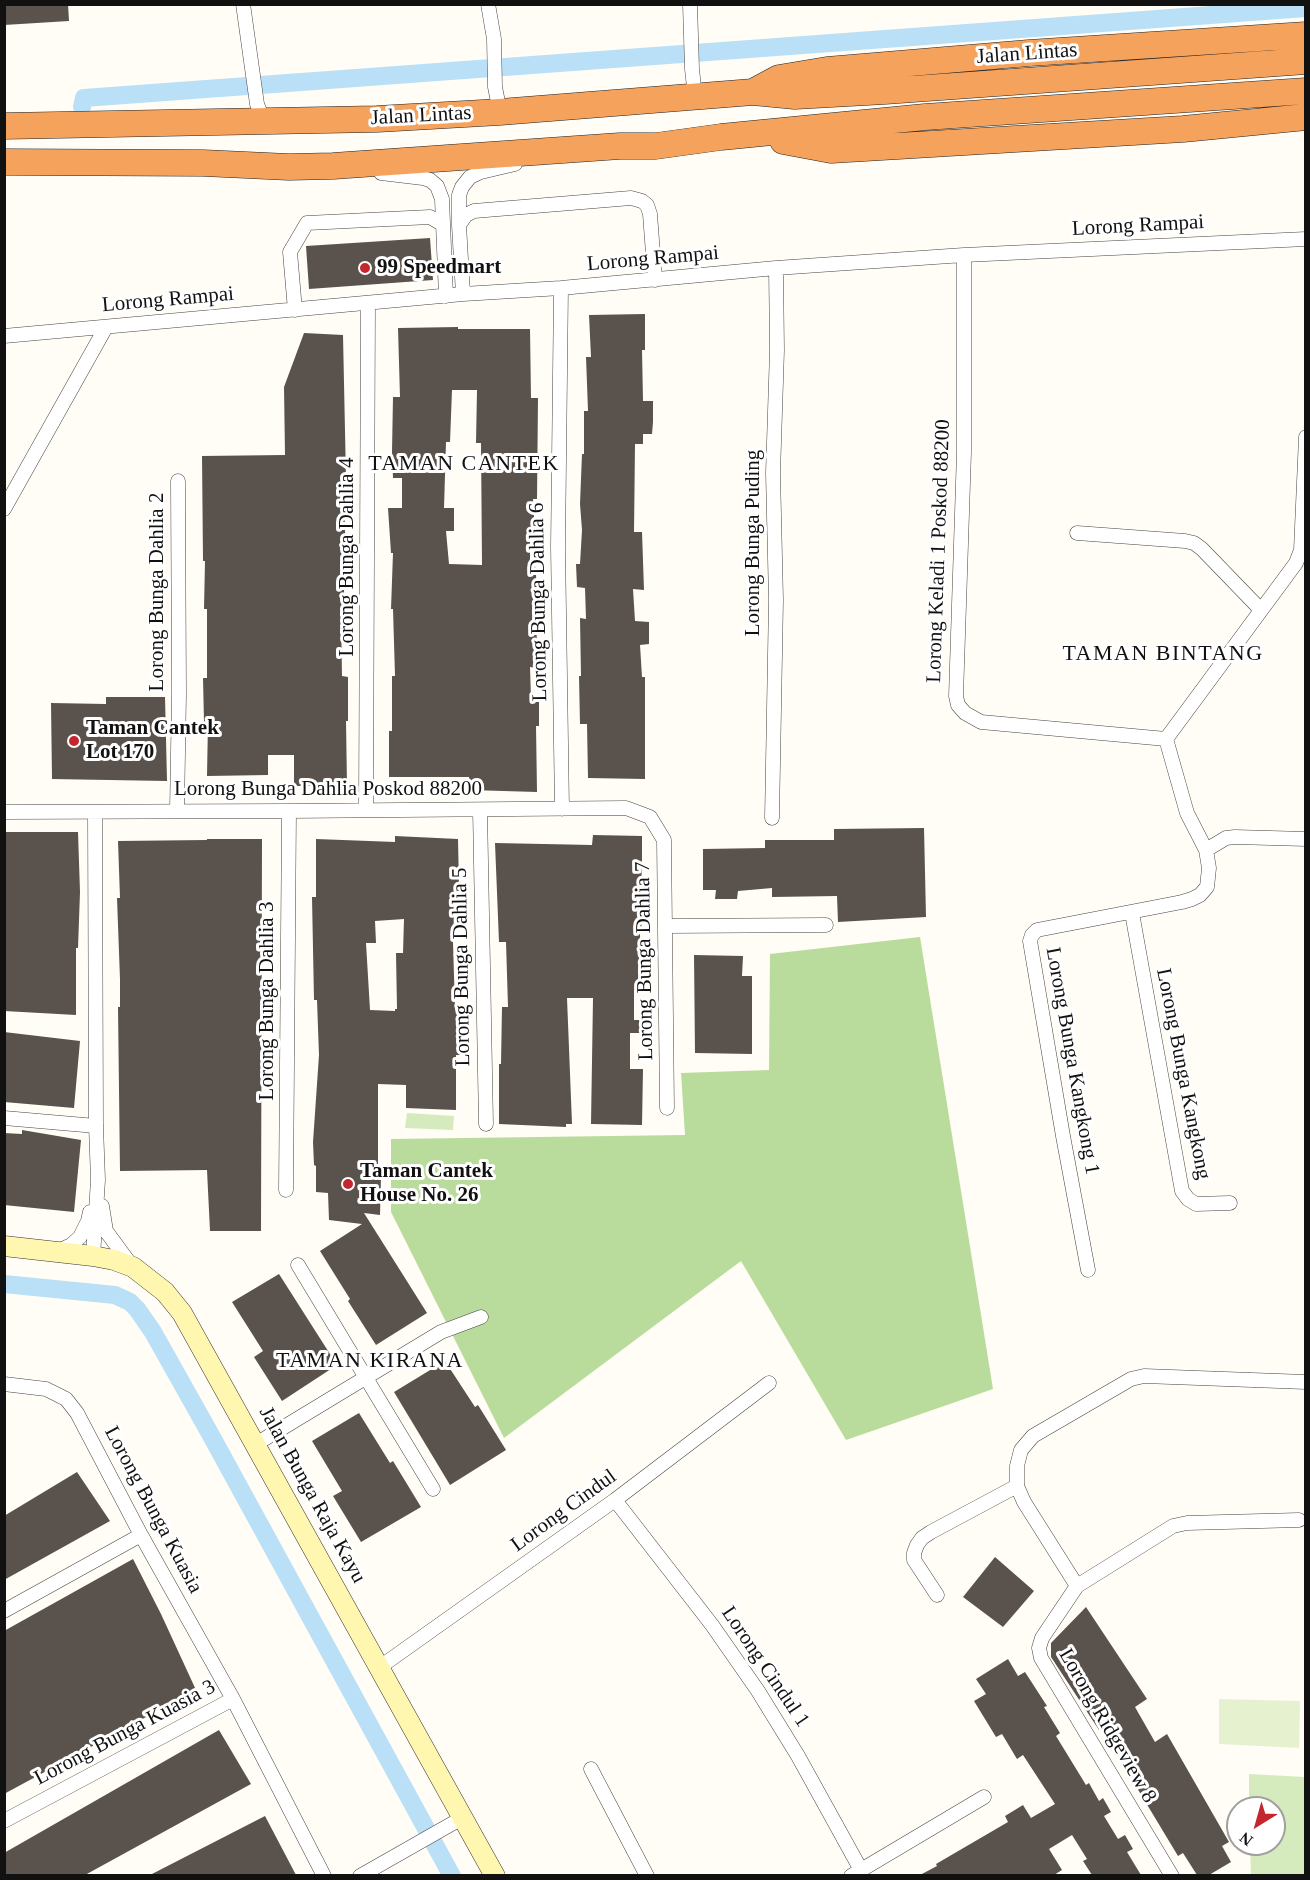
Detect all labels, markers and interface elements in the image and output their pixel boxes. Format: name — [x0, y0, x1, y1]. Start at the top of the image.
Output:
street label: Jalan Lintas — [976, 38, 1078, 70]
street label: Jalan Lintas — [370, 101, 472, 131]
street label: Lorong Rampai — [1071, 210, 1205, 242]
street label: Lorong Rampai — [586, 241, 720, 277]
place label: 99 Speedmart — [377, 255, 501, 281]
marker: 99 Speedmart — [358, 261, 372, 275]
street label: Lorong Rampai — [101, 282, 235, 318]
street label: Lorong Keladi 1 Poskod 88200 — [922, 419, 956, 683]
street label: Lorong Bunga Puding — [740, 450, 766, 636]
district label: TAMAN CANTEK — [368, 451, 560, 477]
street label: Lorong Bunga Dahlia 4 — [334, 458, 360, 656]
street label: Lorong Bunga Dahlia 2 — [144, 493, 170, 691]
street label: Lorong Bunga Dahlia 6 — [525, 502, 553, 702]
district label: TAMAN BINTANG — [1062, 641, 1264, 667]
place label: Taman Cantek Lot 170 — [86, 716, 219, 766]
marker: Taman Cantek Lot 170 — [67, 734, 81, 748]
street label: Lorong Bunga Dahlia Poskod 88200 — [174, 776, 482, 802]
street label: Lorong Bunga Dahlia 7 — [631, 861, 659, 1061]
street label: Lorong Bunga Dahlia 5 — [448, 867, 476, 1067]
street label: Lorong Bunga Dahlia 3 — [254, 902, 280, 1100]
street label: Lorong Bunga Kangkong 1 — [1040, 945, 1104, 1177]
street label: Lorong Bunga Kangkong — [1150, 966, 1216, 1182]
place label: Taman Cantek House No. 26 — [360, 1159, 493, 1209]
marker: Taman Cantek House No. 26 — [341, 1177, 355, 1191]
district label: TAMAN KIRANA — [276, 1348, 464, 1374]
street label: Jalan Bunga Raja Kayu — [253, 1402, 371, 1588]
street label: Lorong Bunga Kuasia — [98, 1422, 208, 1598]
street label: Lorong Cindul — [506, 1464, 622, 1558]
street label: Lorong Cindul 1 — [715, 1602, 815, 1732]
street label: Lorong Ridgeview 8 — [1053, 1644, 1161, 1808]
street label: Lorong Bunga Kuasia 3 — [30, 1675, 220, 1791]
north arrow — [1226, 1796, 1286, 1856]
text: N — [1236, 1829, 1256, 1849]

